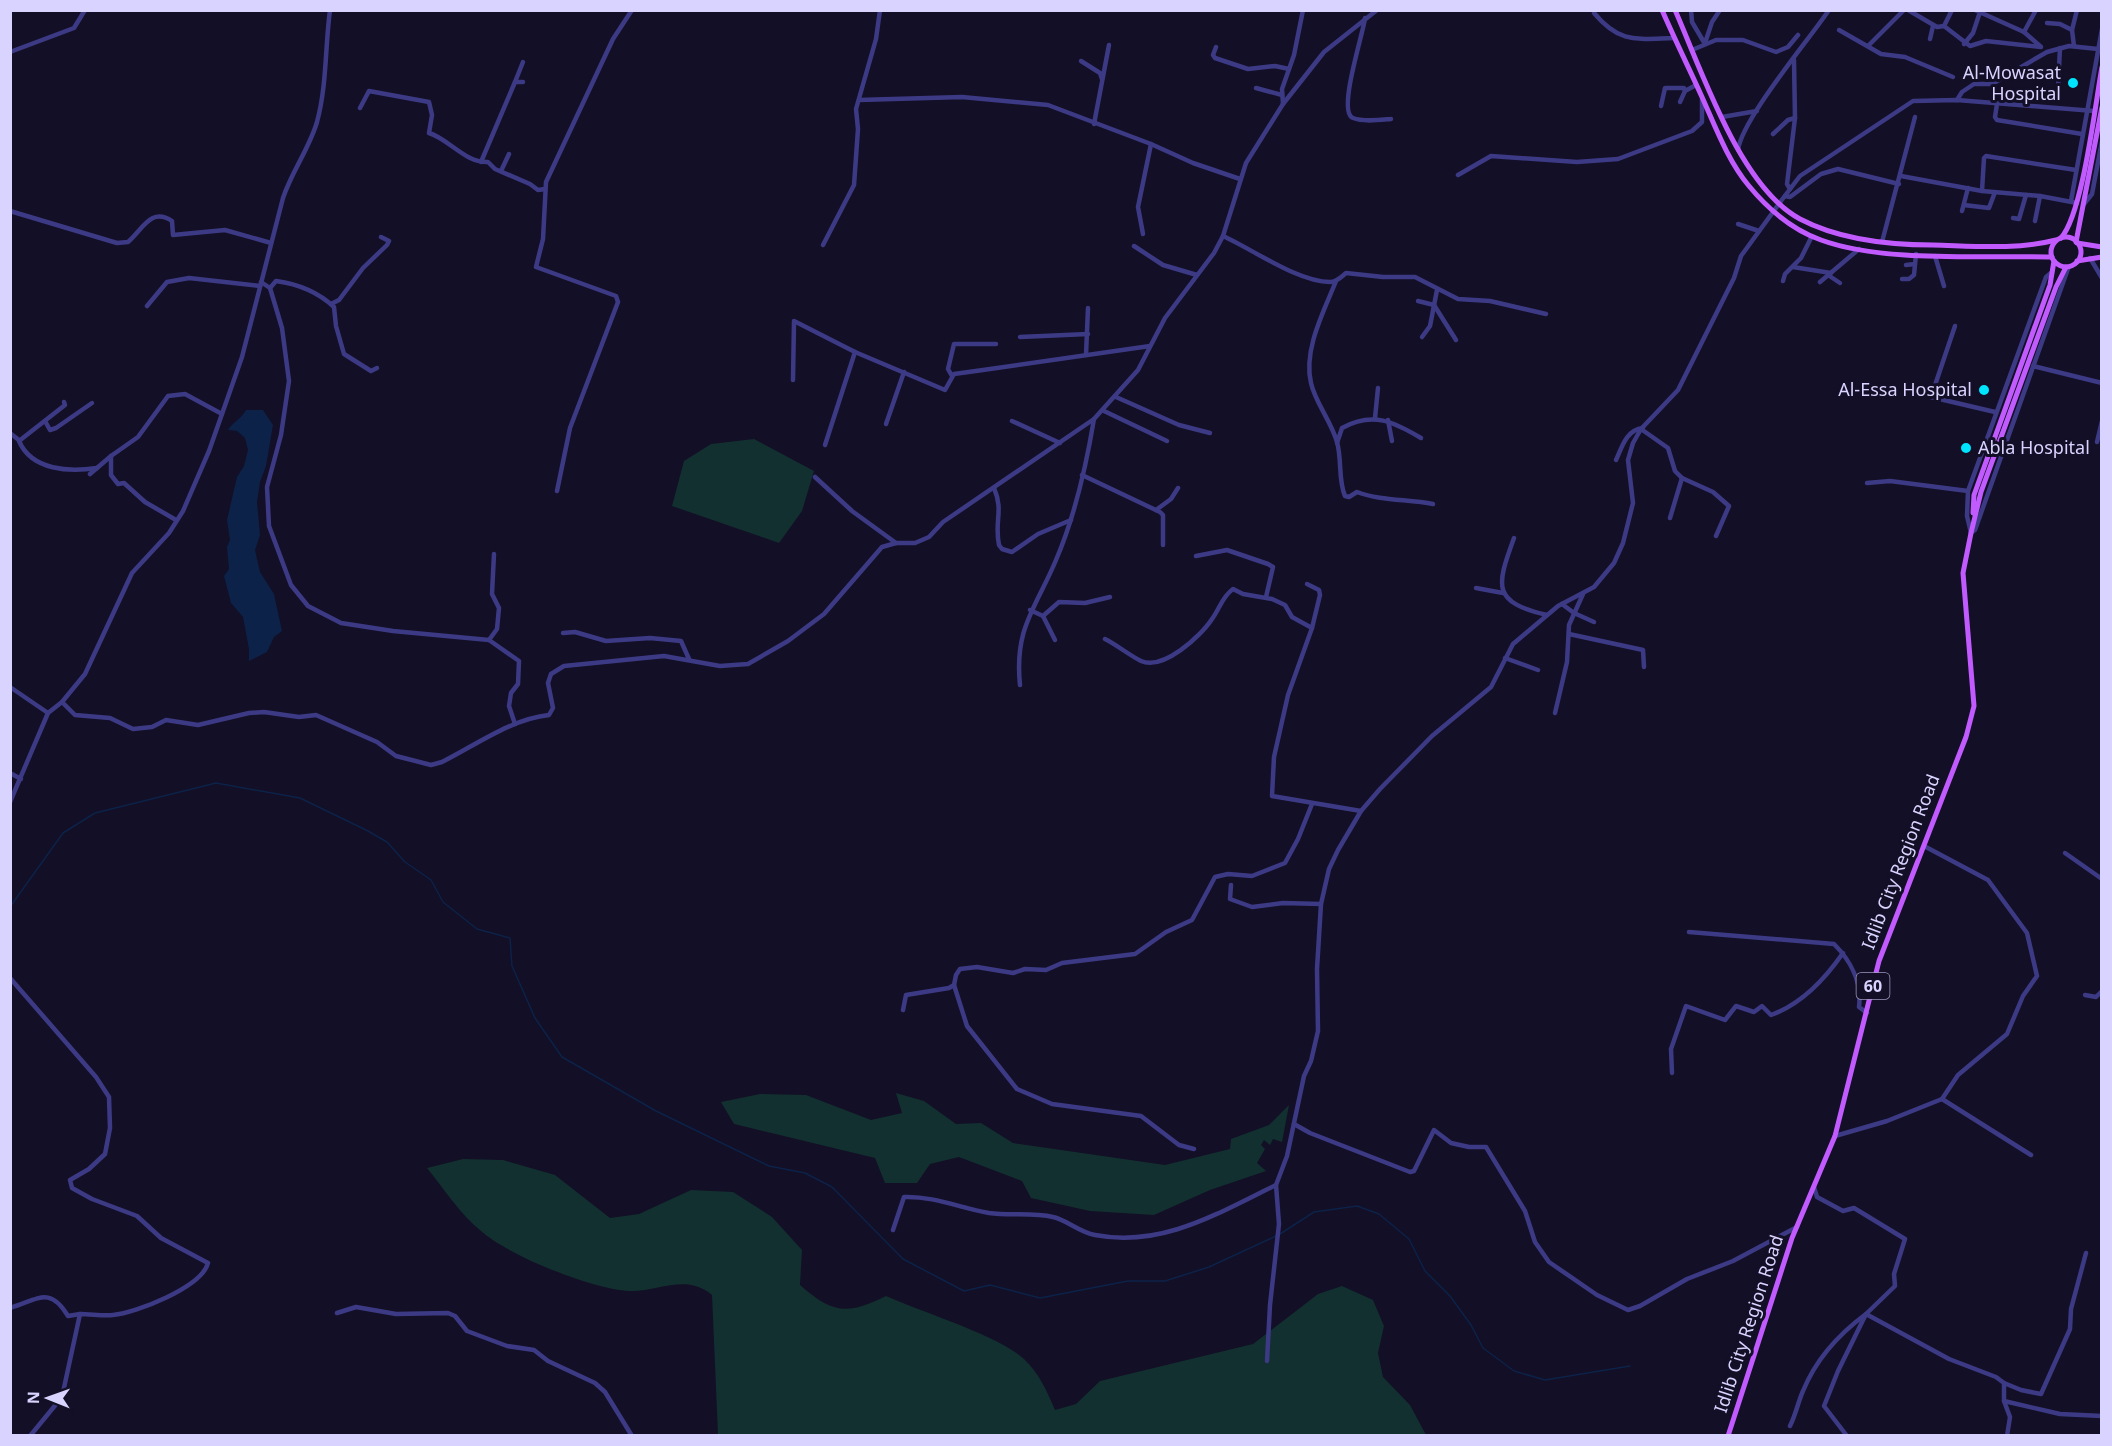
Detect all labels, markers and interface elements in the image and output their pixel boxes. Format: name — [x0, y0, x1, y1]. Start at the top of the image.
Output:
place label: Al-Mowasat Hospital — [1963, 60, 2061, 105]
marker: Al-Mowasat Hospital — [2066, 76, 2080, 90]
place label: Al-Essa Hospital — [1838, 377, 1972, 401]
marker: Al-Essa Hospital — [1977, 383, 1991, 397]
place label: Abla Hospital — [1978, 435, 2090, 459]
marker: Abla Hospital — [1959, 441, 1973, 455]
street label: Idlib City Region Road — [1856, 771, 1945, 953]
road number: 60 — [1856, 973, 1890, 999]
street label: Idlib City Region Road — [1708, 1232, 1788, 1416]
north arrow — [18, 1368, 78, 1428]
text: N — [22, 1391, 44, 1404]

